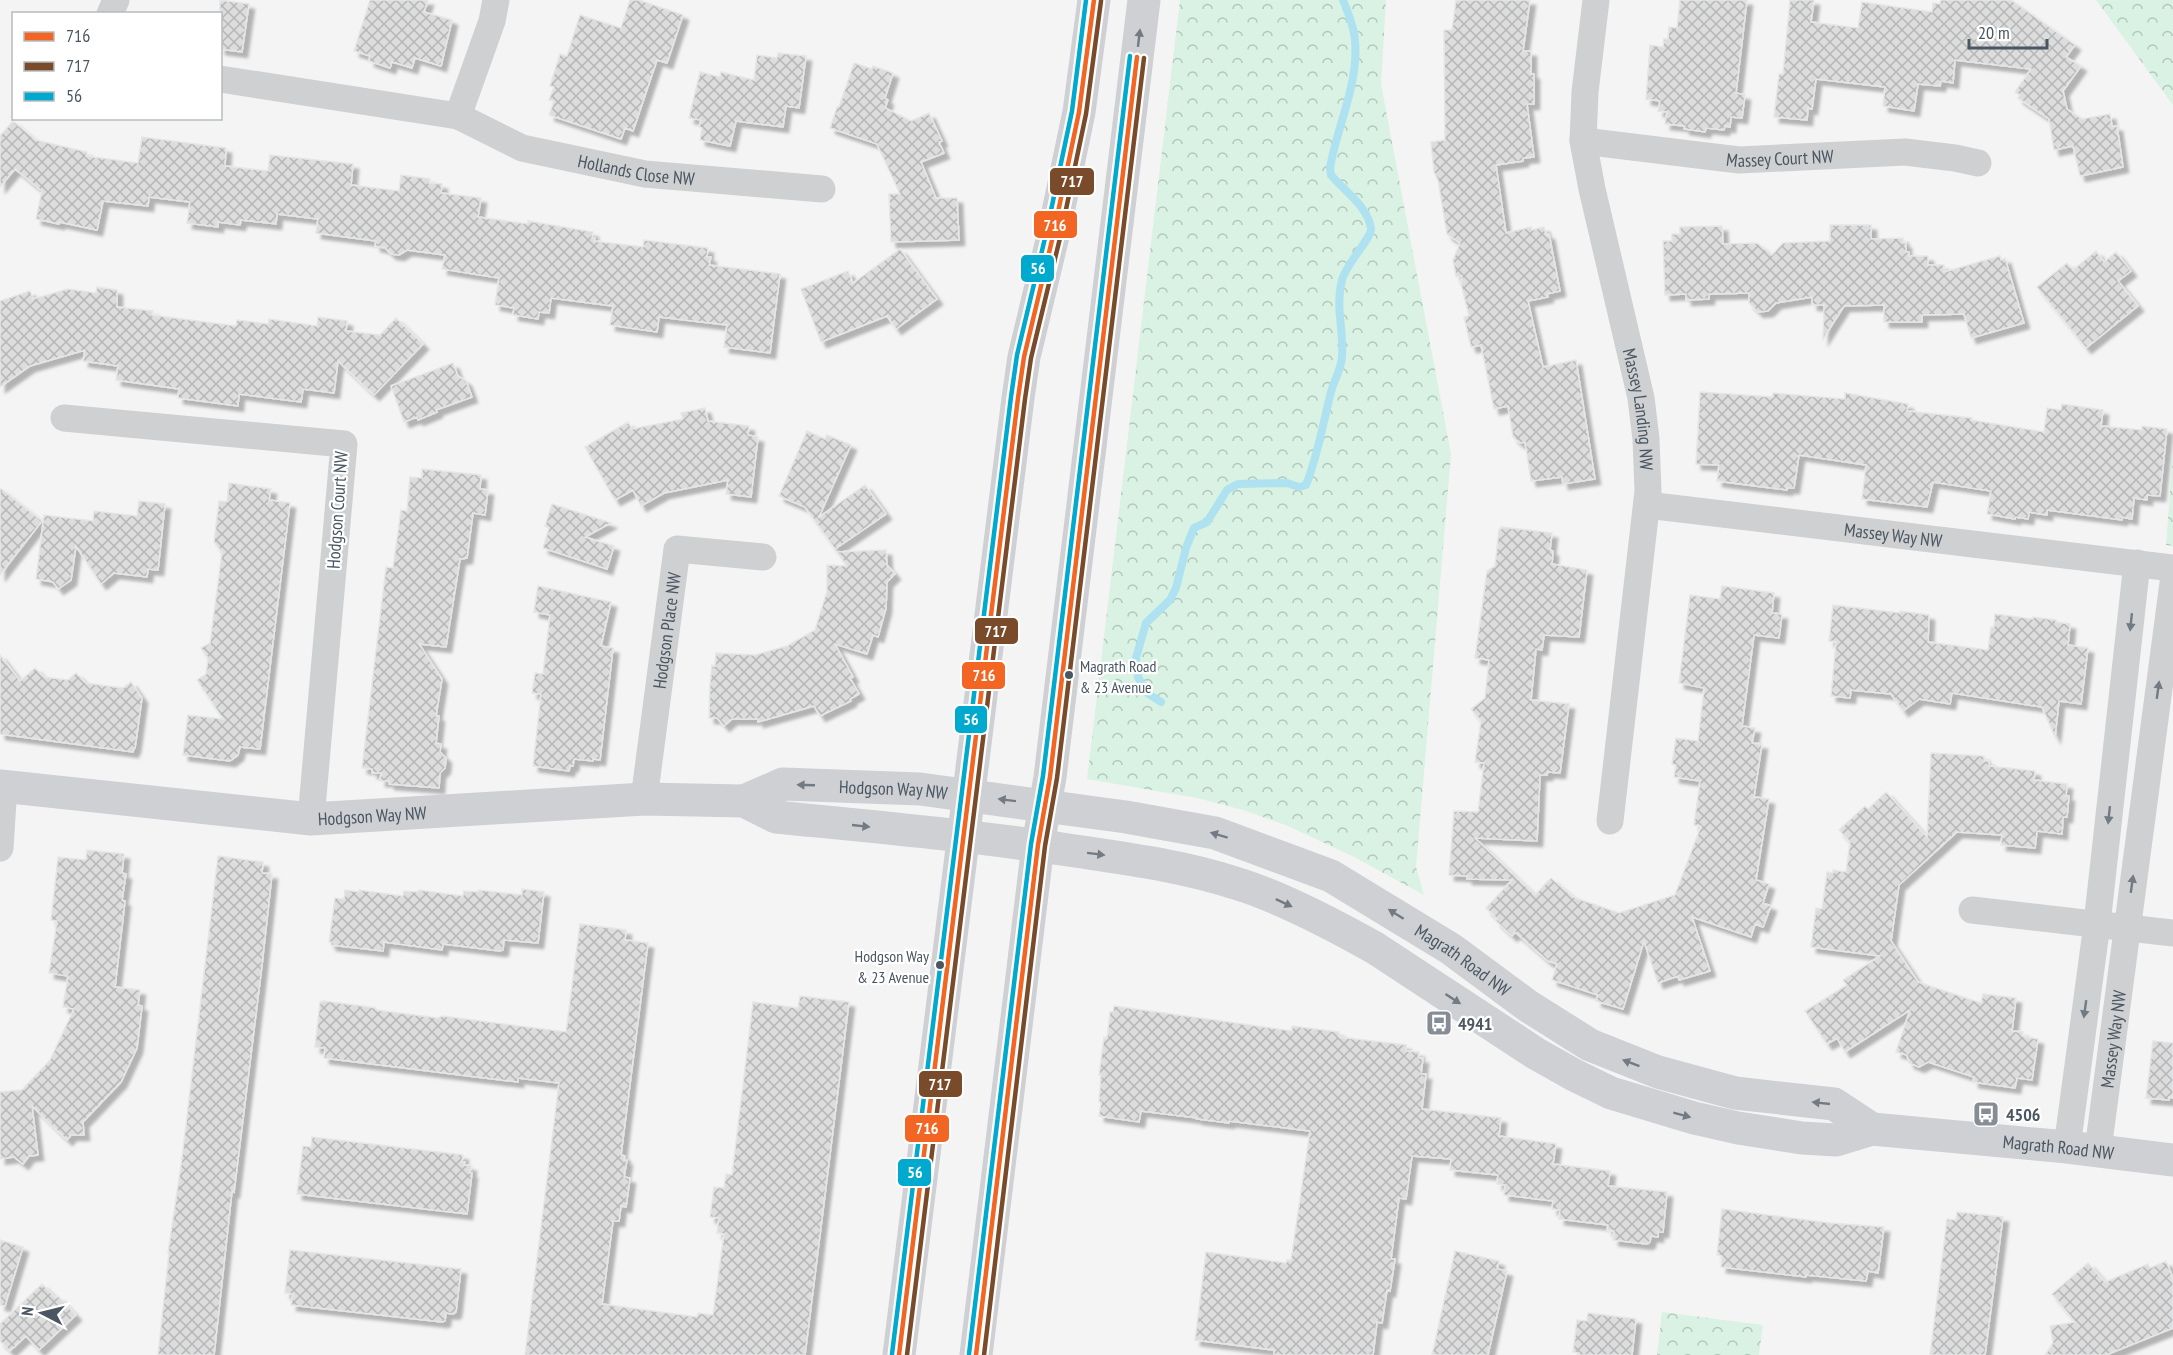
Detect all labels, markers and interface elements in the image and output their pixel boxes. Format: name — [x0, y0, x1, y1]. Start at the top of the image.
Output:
legend — [12, 12, 222, 120]
scale bar — [1969, 12, 2047, 50]
text: 20 m — [1978, 21, 2010, 44]
text: 716 — [66, 24, 90, 47]
one-way arrow — [1134, 29, 1144, 48]
text: 717 — [66, 54, 90, 77]
text: 56 — [66, 84, 82, 107]
street label: Massey Court NW — [1725, 144, 1834, 172]
street label: Hollands Close NW — [576, 149, 696, 190]
line badge: 717 — [1049, 167, 1095, 196]
text: 717 — [1061, 171, 1083, 191]
line badge: 716 — [1033, 210, 1078, 239]
text: 716 — [1044, 215, 1067, 235]
line badge: 56 — [1020, 254, 1055, 283]
text: 56 — [1030, 258, 1046, 278]
street label: Massey Landing NW — [1618, 346, 1659, 471]
street label: Hodgson Court NW — [321, 450, 353, 570]
street label: Massey Way NW — [1843, 517, 1943, 552]
street label: Hodgson Place NW — [647, 571, 685, 690]
one-way arrow — [2126, 612, 2136, 631]
line badge: 717 — [974, 617, 1019, 645]
text: 717 — [985, 621, 1007, 641]
place label: Magrath Road & 23 Avenue — [1080, 656, 1156, 697]
line badge: 716 — [961, 661, 1006, 690]
text: 716 — [973, 665, 996, 685]
marker: Magrath Road & 23 Avenue — [1063, 669, 1075, 681]
one-way arrow — [2154, 681, 2163, 700]
line badge: 56 — [954, 705, 988, 734]
text: 56 — [963, 709, 979, 729]
street label: Hodgson Way NW — [839, 775, 949, 804]
one-way arrow — [796, 780, 815, 789]
one-way arrow — [997, 796, 1016, 805]
street label: Hodgson Way NW — [317, 801, 427, 830]
one-way arrow — [2104, 806, 2114, 825]
one-way arrow — [852, 821, 871, 831]
one-way arrow — [1210, 830, 1228, 839]
one-way arrow — [1087, 849, 1106, 858]
one-way arrow — [2128, 874, 2137, 893]
one-way arrow — [1275, 898, 1292, 907]
one-way arrow — [1388, 909, 1404, 920]
street label: Magrath Road NW — [1411, 918, 1515, 1001]
place label: Hodgson Way & 23 Avenue — [855, 946, 929, 987]
marker: Hodgson Way & 23 Avenue — [934, 959, 946, 971]
street label: Massey Way NW — [2095, 989, 2131, 1089]
one-way arrow — [1445, 993, 1461, 1004]
one-way arrow — [2081, 1000, 2090, 1019]
bus stop icon: 4941 — [1424, 1008, 1454, 1038]
place label: 4941 — [1458, 1012, 1492, 1035]
one-way arrow — [1622, 1057, 1640, 1067]
line badge: 717 — [918, 1070, 963, 1098]
text: 717 — [929, 1074, 951, 1094]
one-way arrow — [1812, 1098, 1831, 1107]
bus stop icon: 4506 — [1971, 1099, 2001, 1129]
place label: 4506 — [2006, 1103, 2040, 1126]
one-way arrow — [1673, 1110, 1691, 1120]
line badge: 716 — [904, 1114, 950, 1143]
text: 716 — [916, 1118, 939, 1138]
street label: Magrath Road NW — [2002, 1130, 2115, 1164]
line badge: 56 — [897, 1158, 932, 1187]
text: 56 — [907, 1162, 923, 1182]
north arrow — [12, 1283, 72, 1343]
text: N — [17, 1306, 38, 1317]

